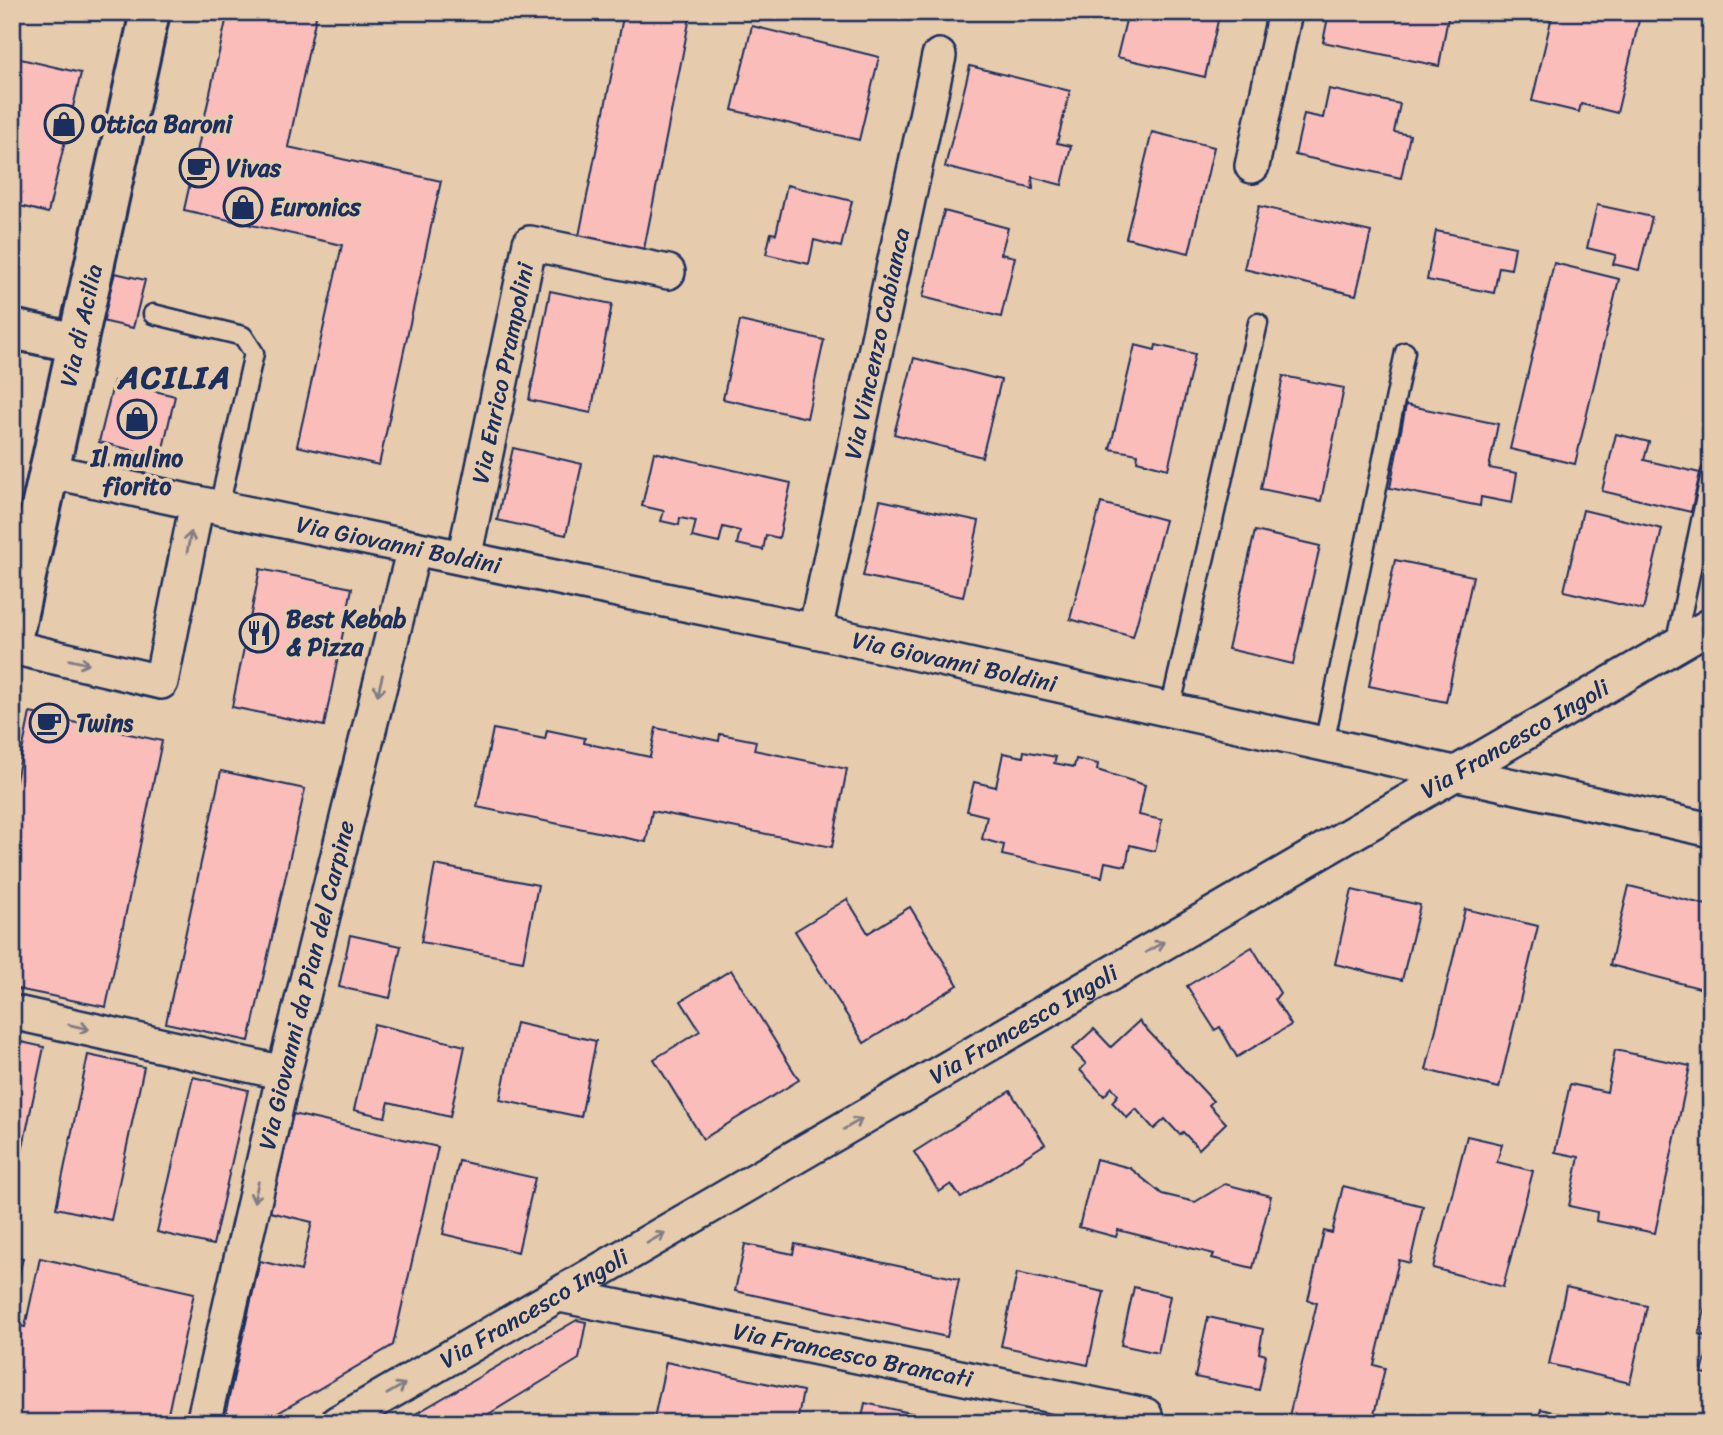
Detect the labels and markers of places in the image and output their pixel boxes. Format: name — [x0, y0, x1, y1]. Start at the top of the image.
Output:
shop icon: Ottica Baroni — [43, 103, 85, 145]
place label: Ottica Baroni — [91, 103, 234, 145]
cafe icon: Vivas — [178, 147, 220, 189]
place label: Vivas — [226, 147, 282, 189]
shop icon: Euronics — [222, 186, 264, 228]
place label: Euronics — [270, 186, 362, 228]
shop icon: Il mulino fiorito — [116, 398, 158, 440]
place label: Il mulino fiorito — [89, 437, 183, 507]
place label: Best Kebab & Pizza — [286, 598, 407, 668]
restaurant icon: Best Kebab & Pizza — [238, 612, 280, 654]
cafe icon: Twins — [28, 702, 70, 744]
place label: Twins — [76, 702, 134, 744]

